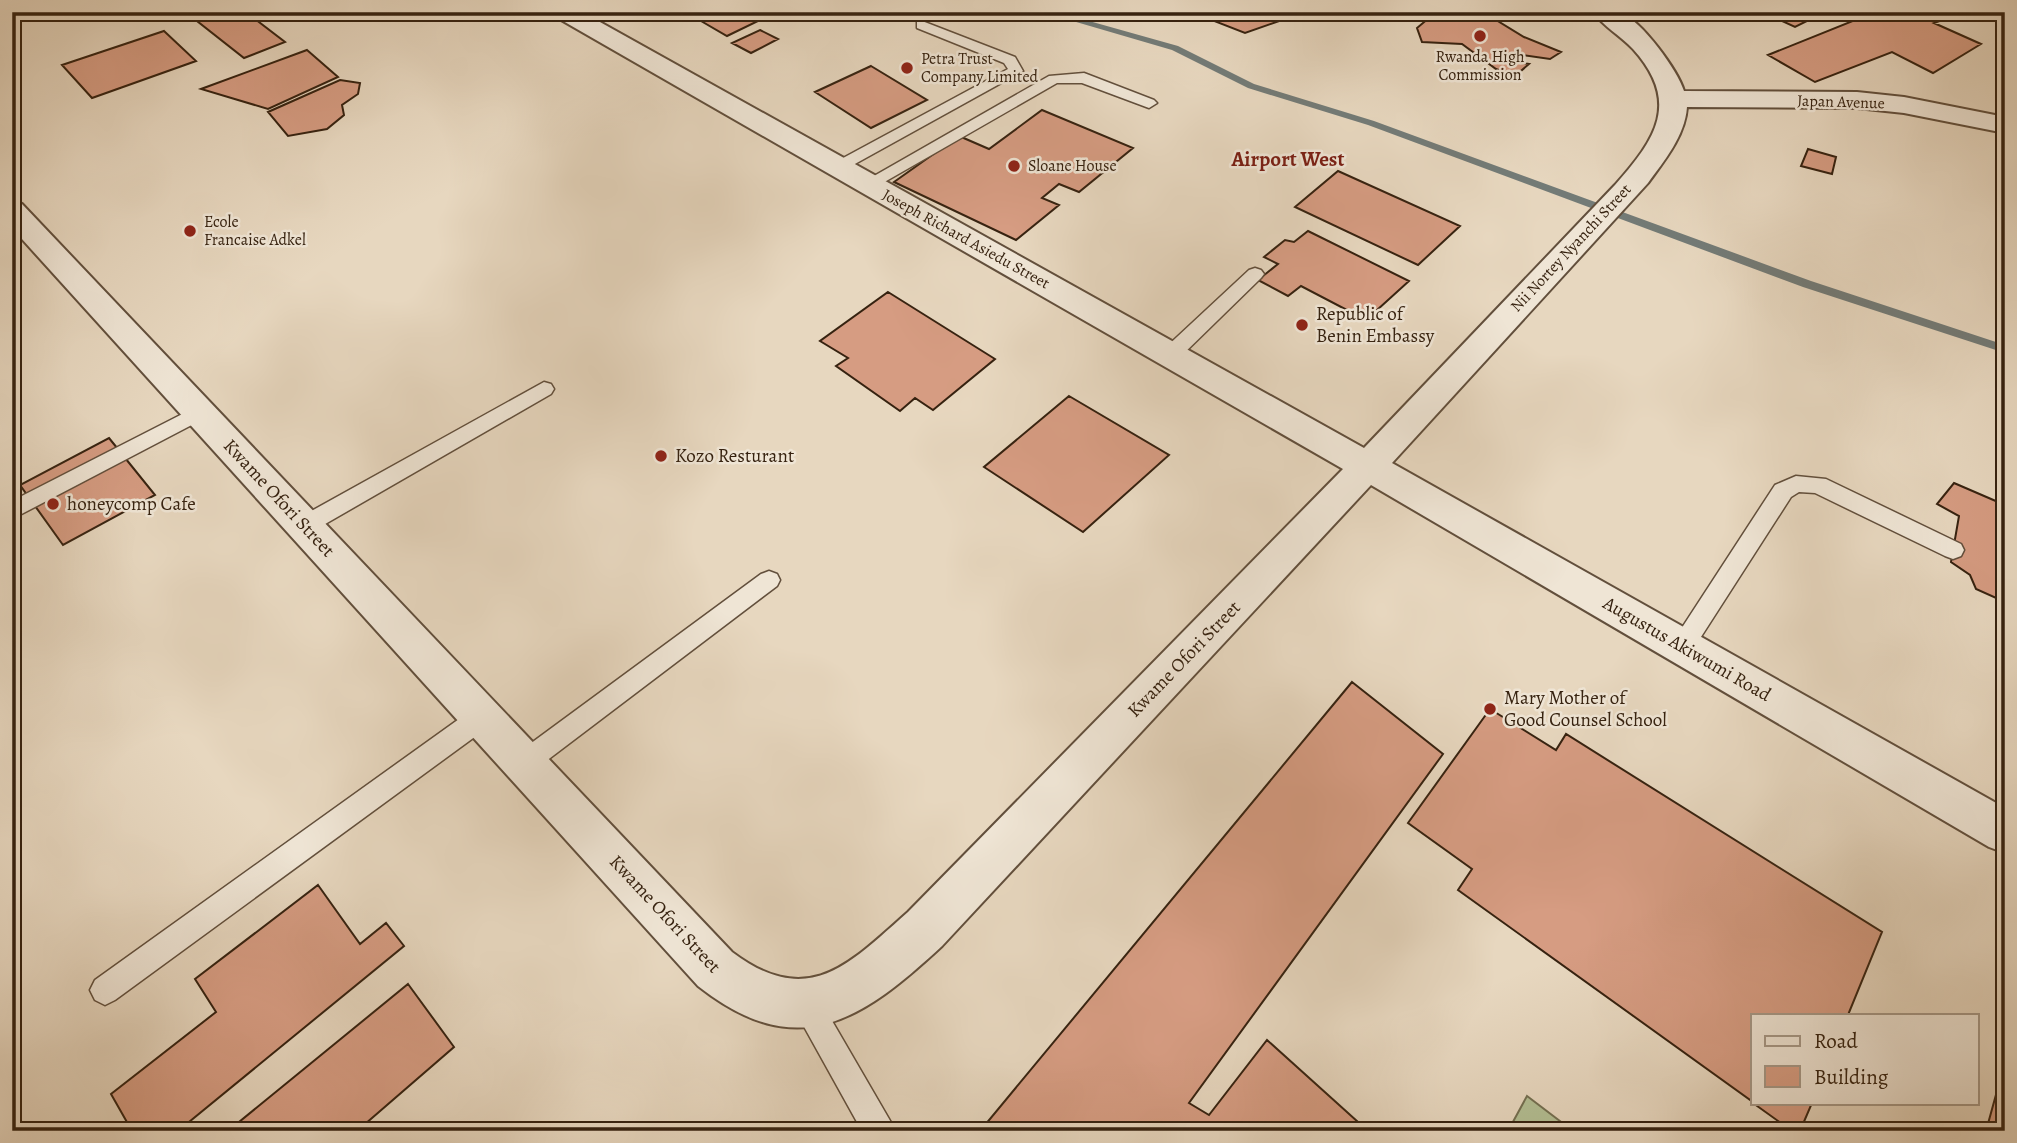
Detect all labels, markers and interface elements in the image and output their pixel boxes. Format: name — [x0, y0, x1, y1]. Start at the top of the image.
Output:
marker: Rwanda High Commission — [1472, 28, 1488, 44]
place label: Rwanda High Commission — [1436, 46, 1525, 86]
place label: Petra Trust Company Limited — [921, 48, 1039, 88]
marker: Petra Trust Company Limited — [899, 60, 915, 76]
street label: Japan Avenue — [1797, 89, 1885, 115]
district label: Airport West — [1231, 145, 1344, 173]
place label: Sloane House — [1028, 155, 1117, 177]
marker: Sloane House — [1006, 158, 1022, 174]
street label: Nii Nortey Nyanchi Street — [1506, 179, 1636, 317]
street label: Joseph Richard Asiedu Street — [878, 184, 1054, 294]
place label: Ecole Francaise Adkel — [204, 211, 306, 251]
marker: Ecole Francaise Adkel — [182, 223, 198, 239]
place label: Republic of Benin Embassy — [1316, 301, 1435, 349]
marker: Republic of Benin Embassy — [1294, 317, 1310, 333]
street label: Kwame Ofori Street — [217, 433, 341, 563]
place label: Kozo Resturant — [675, 443, 794, 469]
marker: Kozo Resturant — [653, 448, 669, 464]
place label: honeycomp Cafe — [67, 491, 196, 517]
marker: honeycomp Cafe — [45, 496, 61, 512]
street label: Augustus Akiwumi Road — [1597, 590, 1776, 708]
street label: Kwame Ofori Street — [1121, 595, 1247, 723]
place label: Mary Mother of Good Counsel School — [1504, 685, 1667, 733]
marker: Mary Mother of Good Counsel School — [1482, 701, 1498, 717]
street label: Kwame Ofori Street — [603, 849, 727, 979]
legend — [1751, 1014, 1979, 1104]
text: Road — [1814, 1027, 1858, 1055]
text: Building — [1814, 1063, 1889, 1091]

